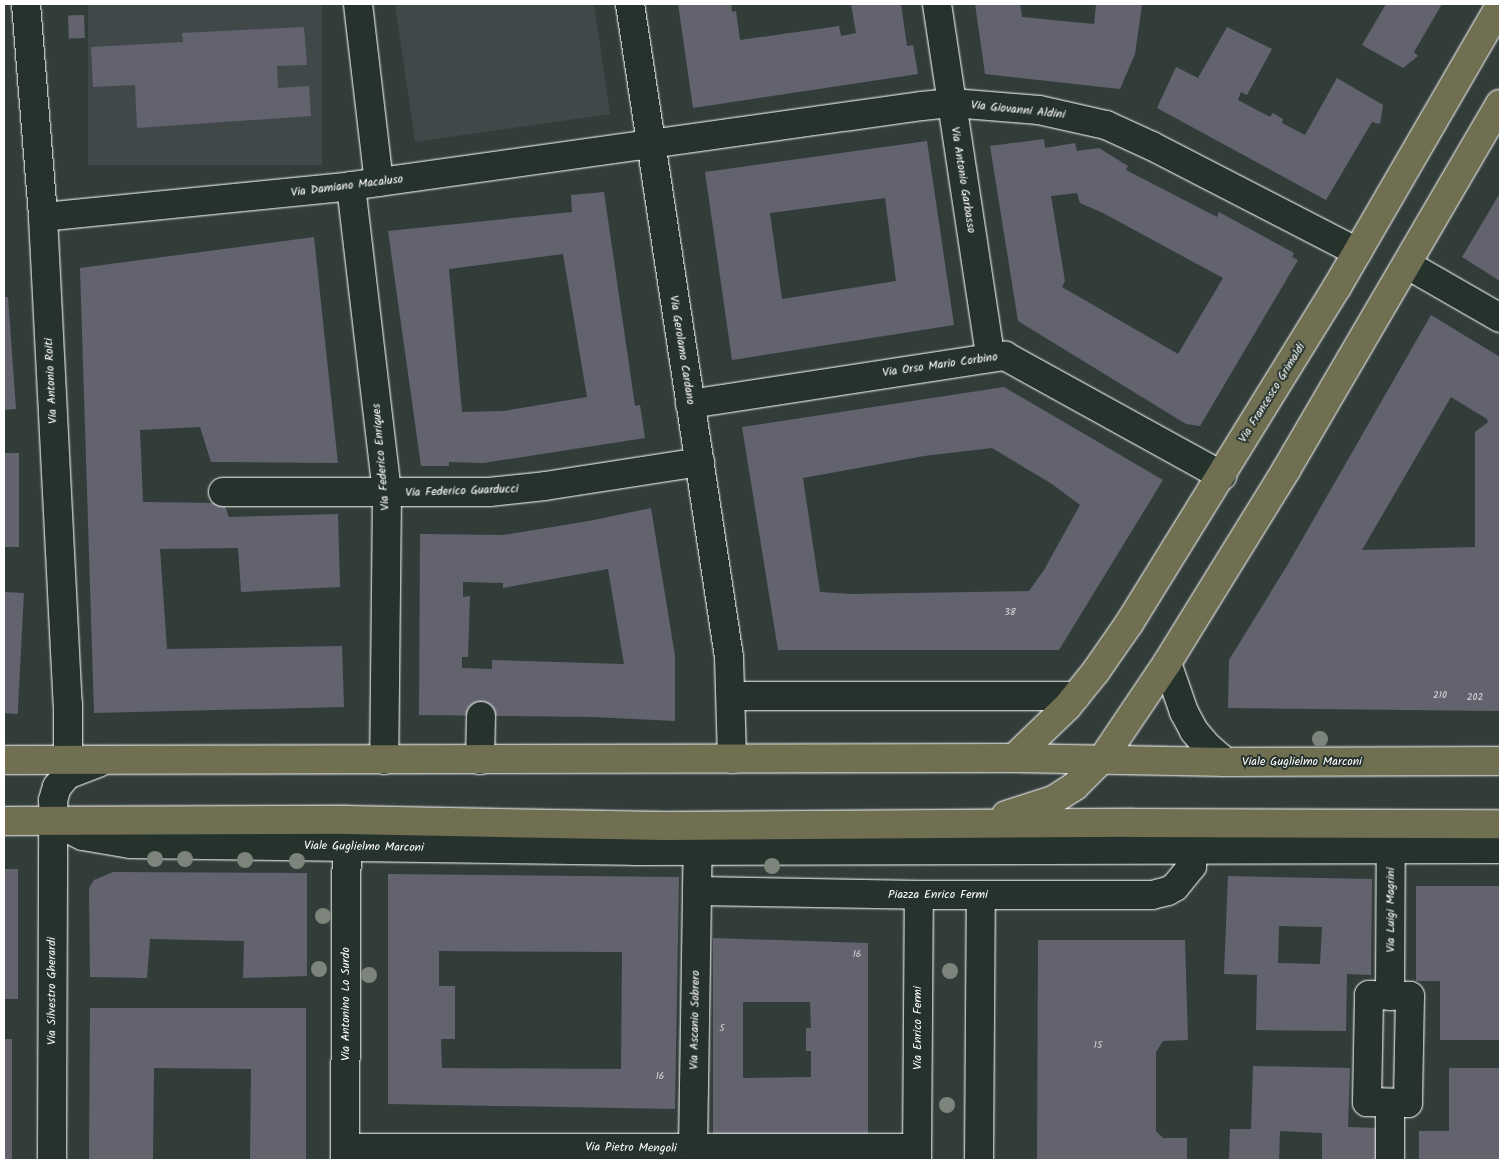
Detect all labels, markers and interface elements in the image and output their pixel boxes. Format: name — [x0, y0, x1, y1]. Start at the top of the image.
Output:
street label: Via Giovanni Aldini — [970, 98, 1066, 122]
street label: Via Antonio Garbasso — [947, 126, 979, 234]
street label: Via Damiano Macaluso — [290, 172, 404, 200]
street label: Via Gerolamo Cardano — [666, 294, 698, 406]
street label: Via Antonio Roiti — [42, 338, 60, 424]
street label: Via Francesco Grimaldi — [1236, 341, 1308, 445]
street label: Via Orso Mario Corbino — [882, 350, 998, 380]
street label: Via Federico Enriques — [369, 403, 393, 511]
street label: Via Federico Guarducci — [405, 482, 519, 500]
house number: 38 — [1004, 607, 1016, 619]
house number: 210 — [1433, 690, 1447, 702]
house number: 202 — [1467, 692, 1483, 704]
street label: Viale Guglielmo Marconi — [1242, 755, 1362, 769]
street label: Viale Guglielmo Marconi — [304, 839, 424, 855]
street label: Via Luigi Magrini — [1384, 867, 1398, 953]
street label: Piazza Enrico Fermi — [888, 888, 988, 902]
street label: Via Silvestro Gherardi — [45, 937, 59, 1045]
street label: Via Antonino Lo Surdo — [339, 947, 353, 1061]
house number: 16 — [853, 949, 861, 961]
street label: Via Ascanio Sobrero — [687, 970, 703, 1070]
street label: Via Enrico Fermi — [911, 986, 925, 1070]
house number: 5 — [719, 1023, 725, 1035]
house number: 15 — [1094, 1040, 1102, 1052]
house number: 16 — [656, 1071, 664, 1083]
street label: Via Pietro Mengoli — [585, 1140, 677, 1156]

